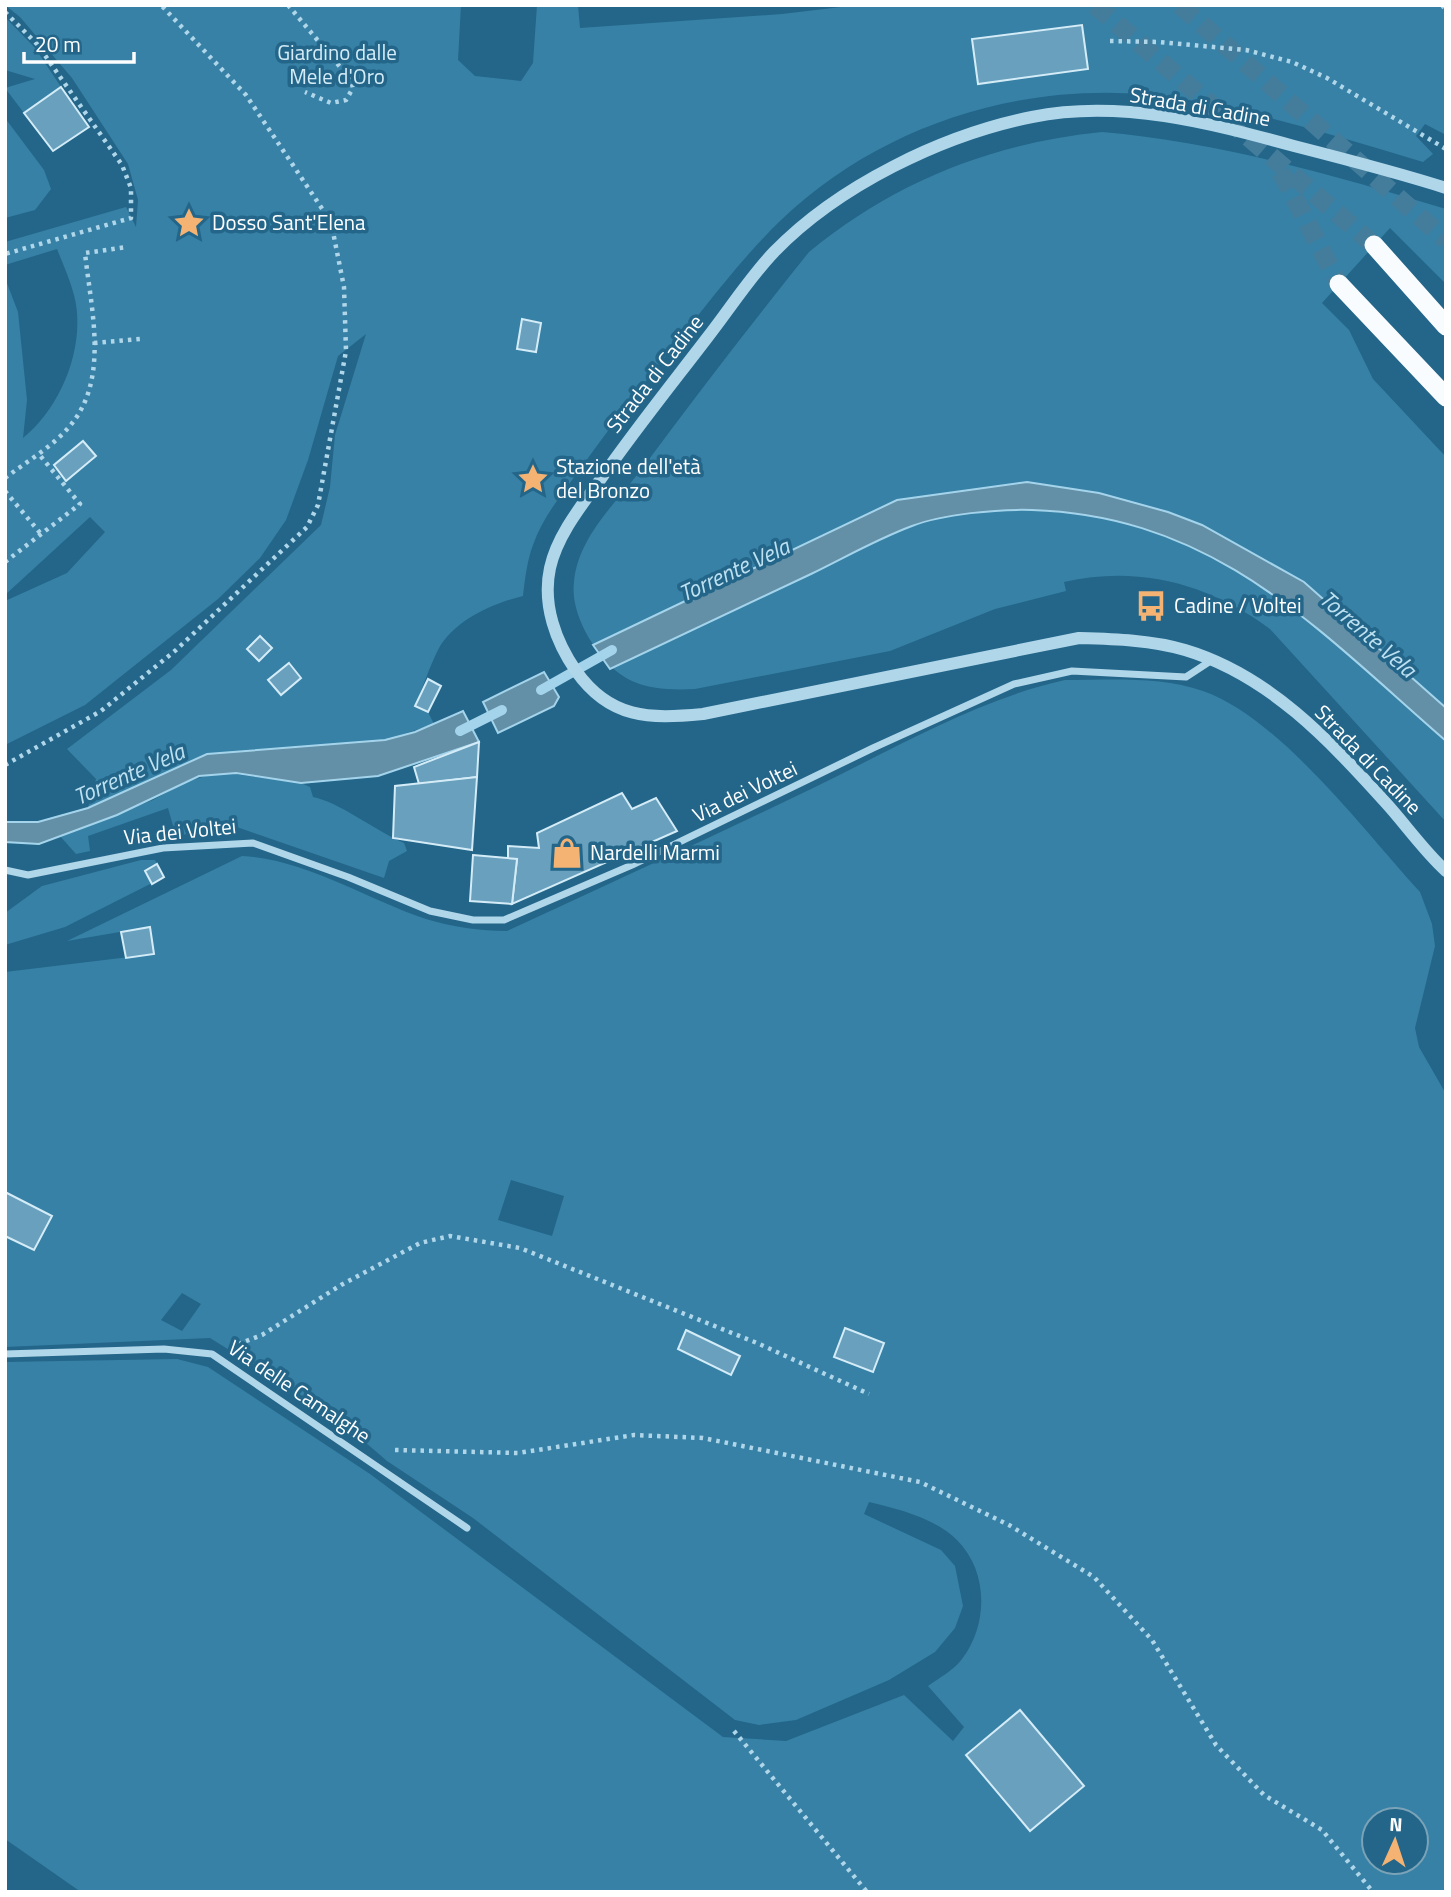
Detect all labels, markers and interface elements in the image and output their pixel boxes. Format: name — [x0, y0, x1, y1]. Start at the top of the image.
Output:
scale bar — [24, 21, 135, 65]
text: 20 m — [35, 28, 81, 60]
park label: Giardino dalle Mele d'Oro — [277, 36, 397, 92]
street label: Strada di Cadine — [1127, 78, 1273, 134]
place icon: Dosso Sant'Elena — [172, 206, 206, 240]
place label: Dosso Sant'Elena — [212, 206, 366, 238]
street label: Strada di Cadine — [598, 307, 711, 439]
place label: Stazione dell'età del Bronzo — [556, 450, 701, 506]
place icon: Stazione dell'età del Bronzo — [516, 462, 550, 496]
water label: Torrente Vela — [673, 528, 796, 610]
water label: Torrente Vela — [1312, 582, 1426, 687]
bus stop icon: Cadine / Voltei — [1134, 589, 1168, 623]
place label: Cadine / Voltei — [1174, 589, 1302, 621]
street label: Strada di Cadine — [1308, 697, 1430, 822]
water label: Torrente Vela — [68, 733, 191, 814]
street label: Via dei Voltei — [687, 752, 802, 830]
street label: Via dei Voltei — [122, 809, 238, 853]
shop icon: Nardelli Marmi — [550, 836, 584, 870]
place label: Nardelli Marmi — [590, 836, 720, 868]
street label: Via delle Camalghe — [222, 1331, 377, 1451]
north arrow — [1360, 1806, 1430, 1876]
text: N — [1389, 1809, 1403, 1838]

